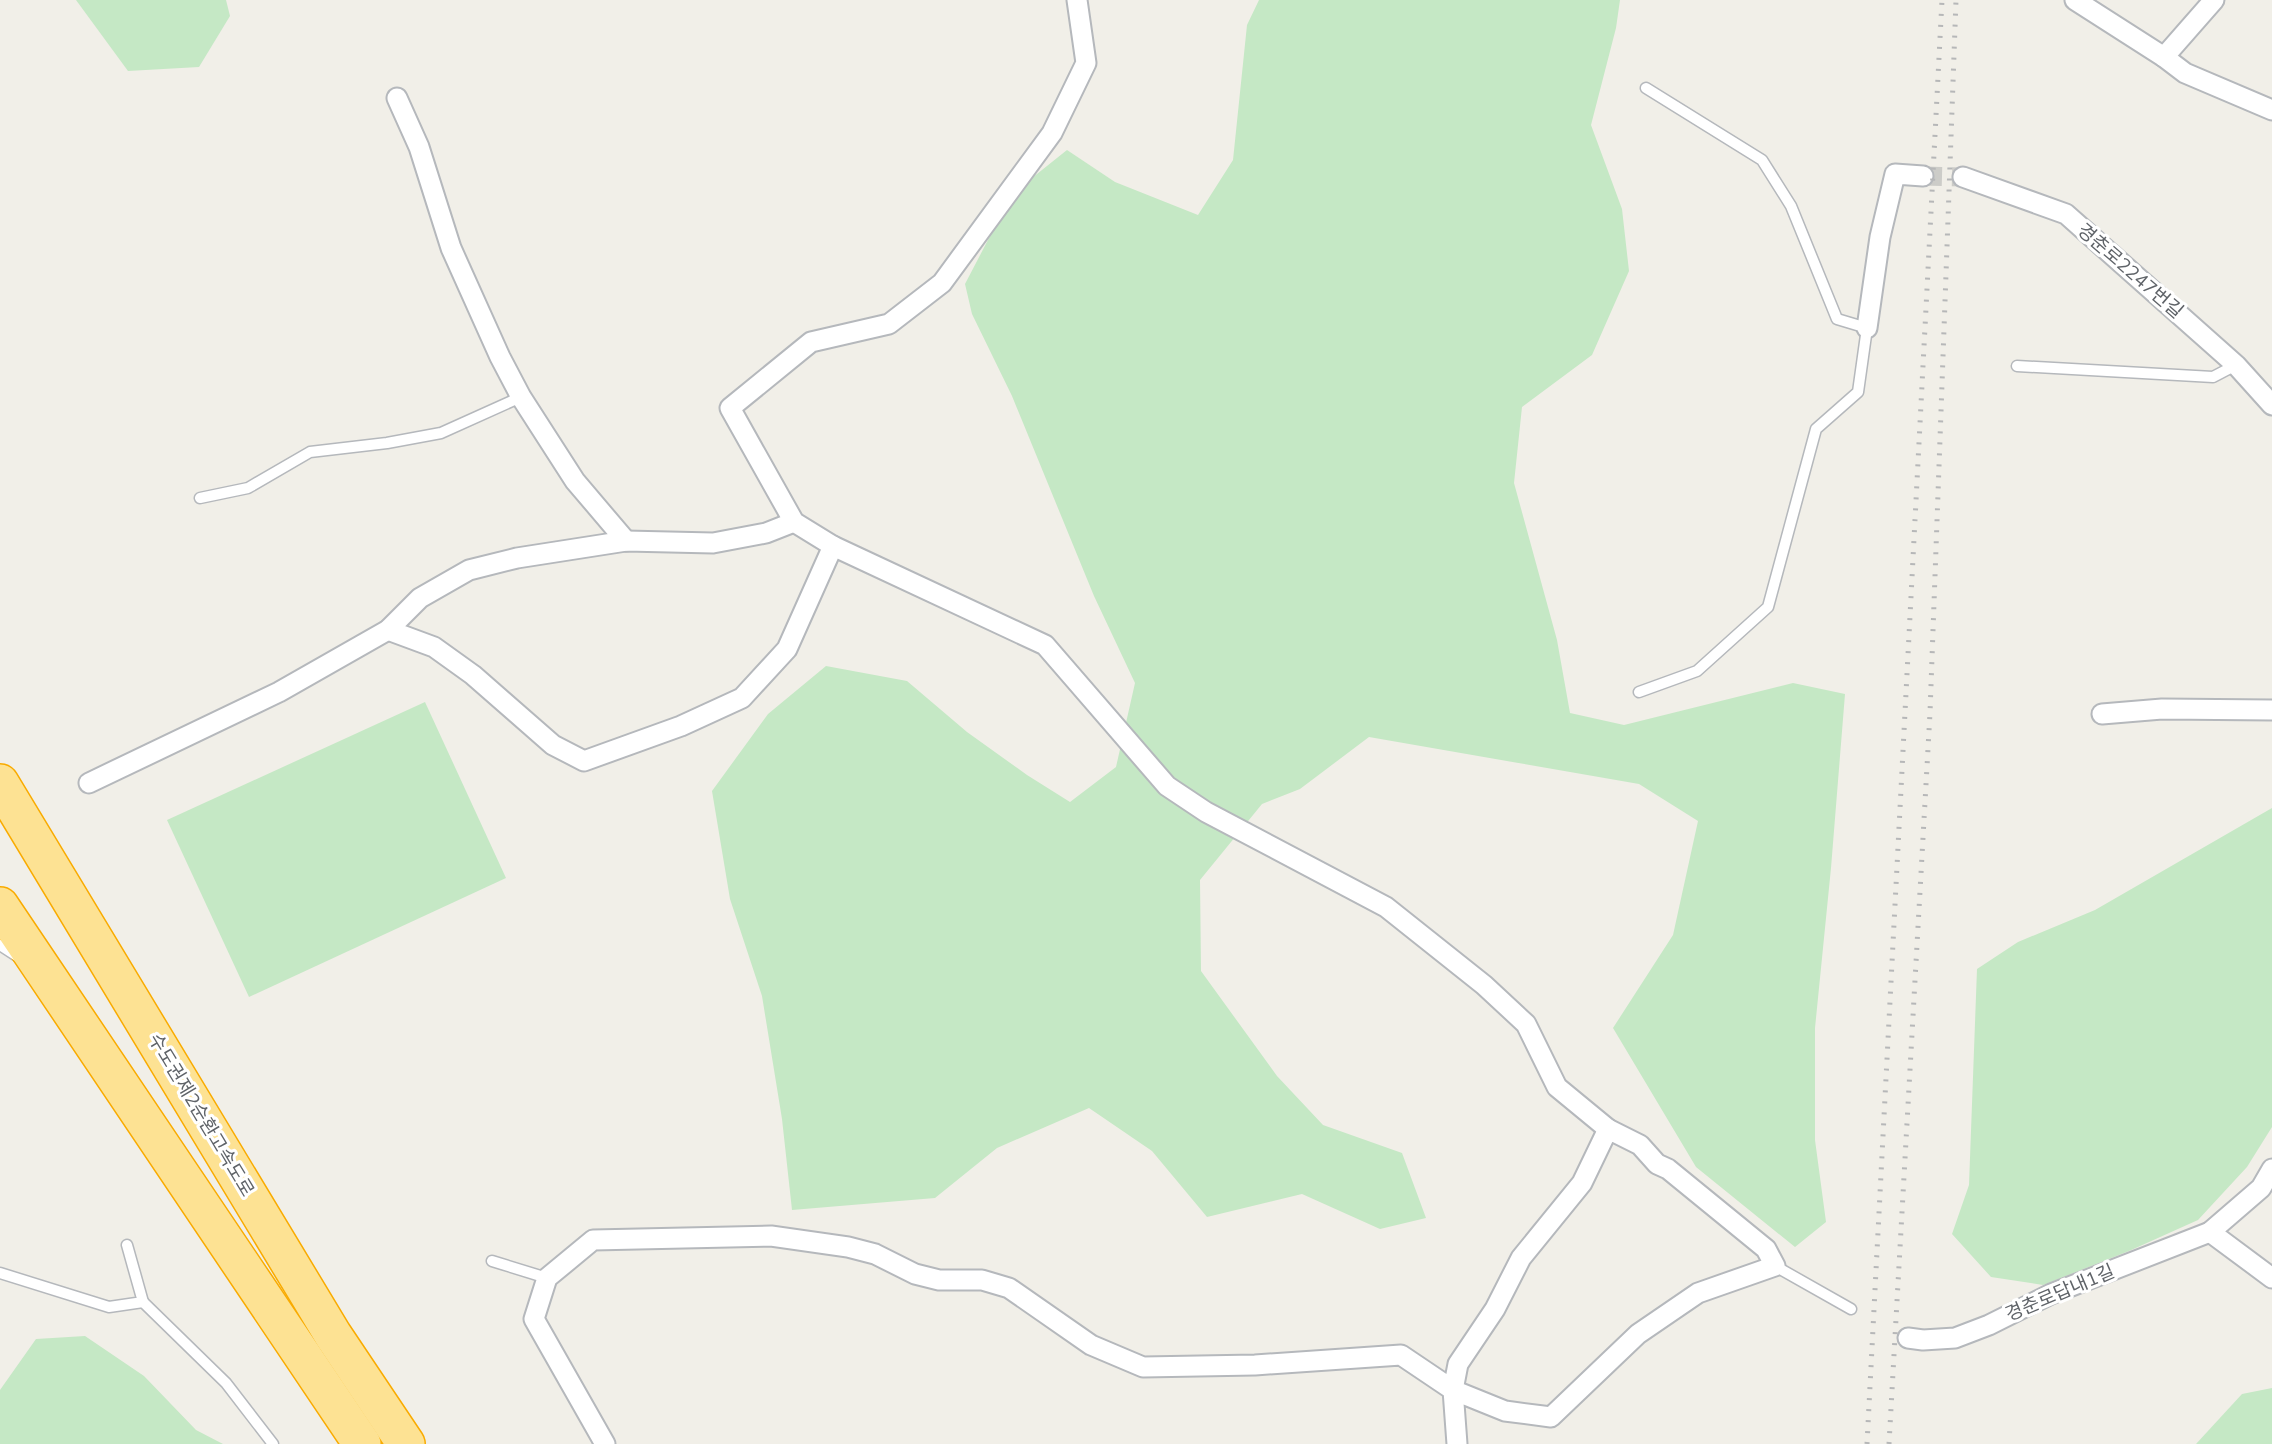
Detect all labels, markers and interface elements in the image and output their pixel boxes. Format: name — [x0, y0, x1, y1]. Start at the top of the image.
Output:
street label: 경춘로2247번길 — [2071, 218, 2189, 324]
street label: 수도권제2순환고속도로 — [142, 1029, 260, 1201]
street label: 경춘로답내1길 — [2001, 1258, 2119, 1328]

